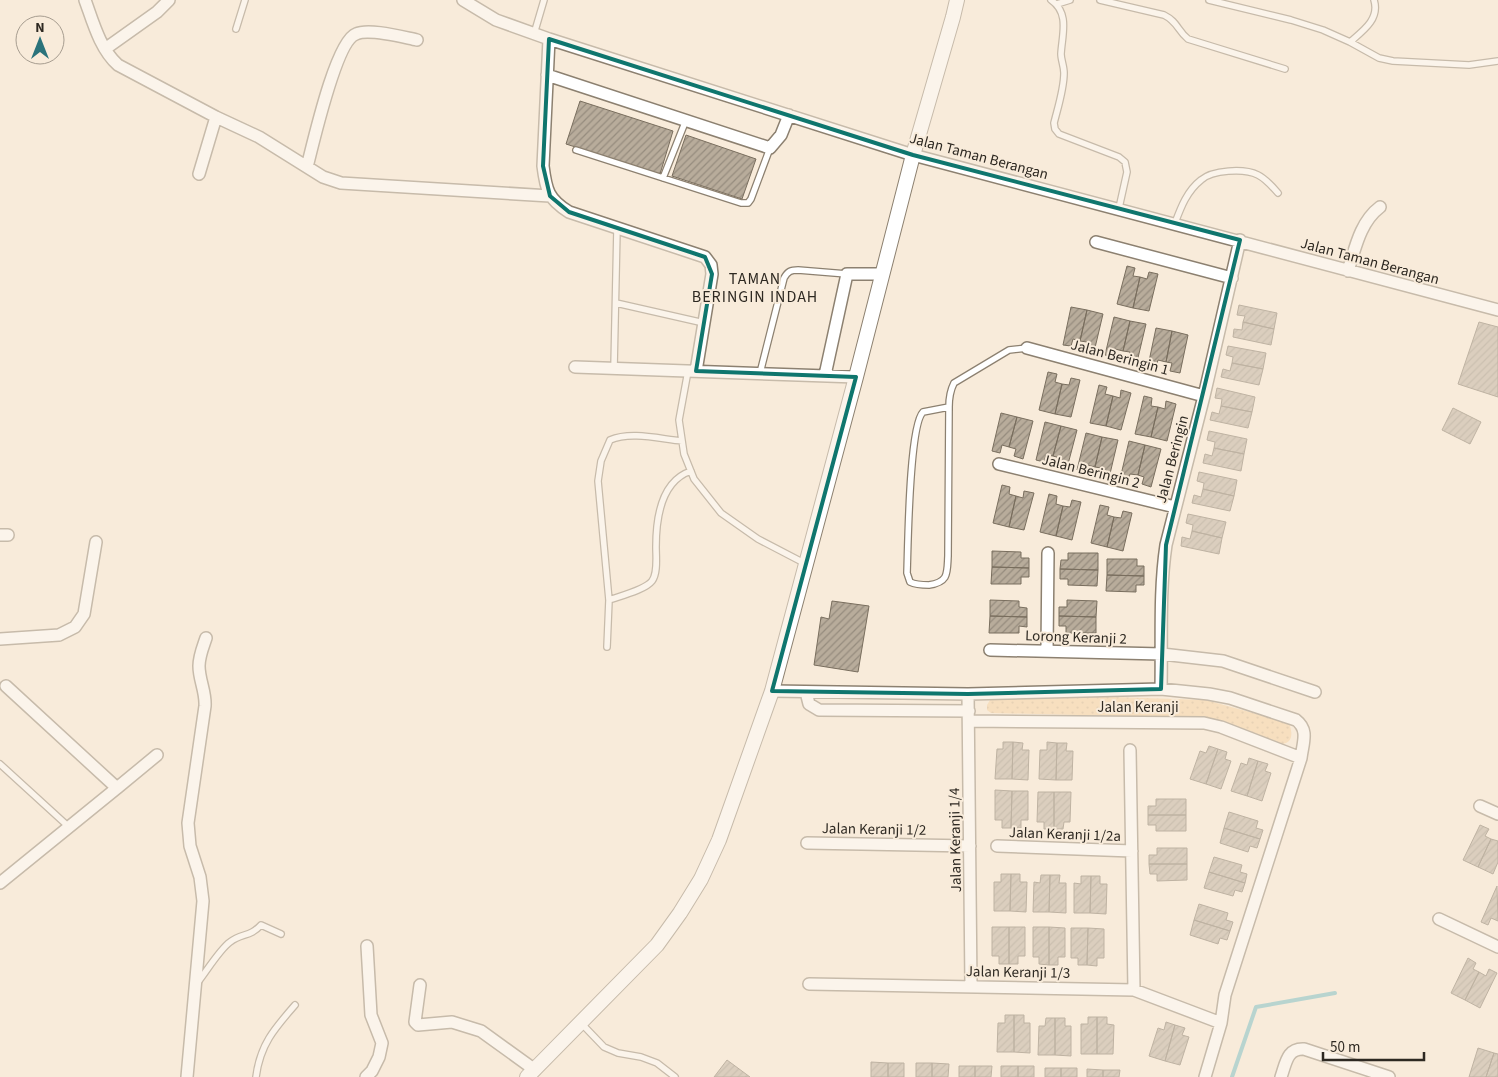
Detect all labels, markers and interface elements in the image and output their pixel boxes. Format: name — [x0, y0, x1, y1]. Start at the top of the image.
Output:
north arrow — [15, 15, 65, 65]
text: N — [35, 18, 45, 38]
street label: Jalan Taman Berangan — [907, 128, 1051, 185]
street label: Jalan Taman Berangan — [1298, 233, 1442, 290]
district label: TAMAN BERINGIN INDAH — [692, 268, 818, 308]
street label: Jalan Beringin 1 — [1069, 334, 1171, 381]
street label: Jalan Beringin — [1151, 413, 1194, 505]
street label: Jalan Beringin 2 — [1040, 449, 1142, 494]
street label: Lorong Keranji 2 — [1025, 625, 1127, 650]
street label: Jalan Keranji — [1097, 697, 1179, 718]
street label: Jalan Keranji 1/4 — [944, 787, 967, 892]
street label: Jalan Keranji 1/2 — [822, 818, 926, 841]
street label: Jalan Keranji 1/2a — [1009, 822, 1121, 847]
street label: Jalan Keranji 1/3 — [966, 961, 1070, 984]
scale bar — [1323, 1030, 1424, 1062]
text: 50 m — [1330, 1037, 1360, 1058]

